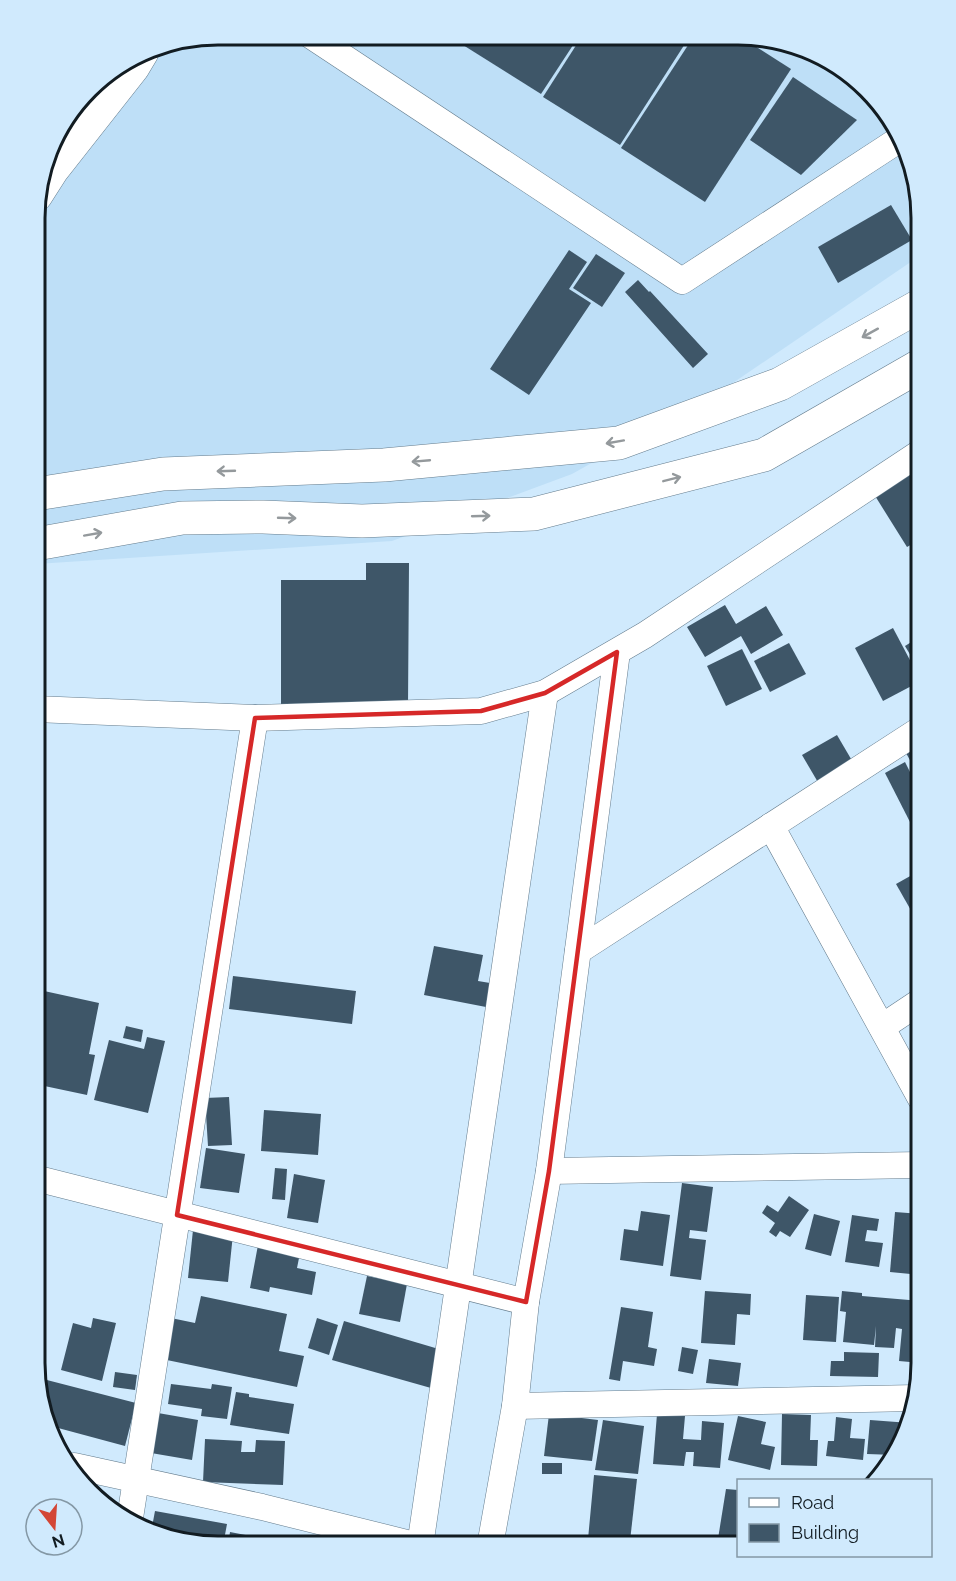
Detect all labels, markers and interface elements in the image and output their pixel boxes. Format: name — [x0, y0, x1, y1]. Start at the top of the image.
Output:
one-way arrow — [862, 328, 879, 340]
one-way arrow — [606, 437, 625, 448]
one-way arrow — [411, 456, 431, 467]
one-way arrow — [217, 466, 237, 477]
one-way arrow — [662, 473, 681, 484]
one-way arrow — [471, 511, 491, 522]
one-way arrow — [276, 512, 296, 524]
one-way arrow — [83, 528, 102, 539]
legend — [737, 1479, 932, 1557]
text: Road — [791, 1492, 834, 1513]
north arrow — [24, 1497, 84, 1557]
text: Building — [791, 1522, 859, 1543]
text: N — [50, 1530, 67, 1552]

